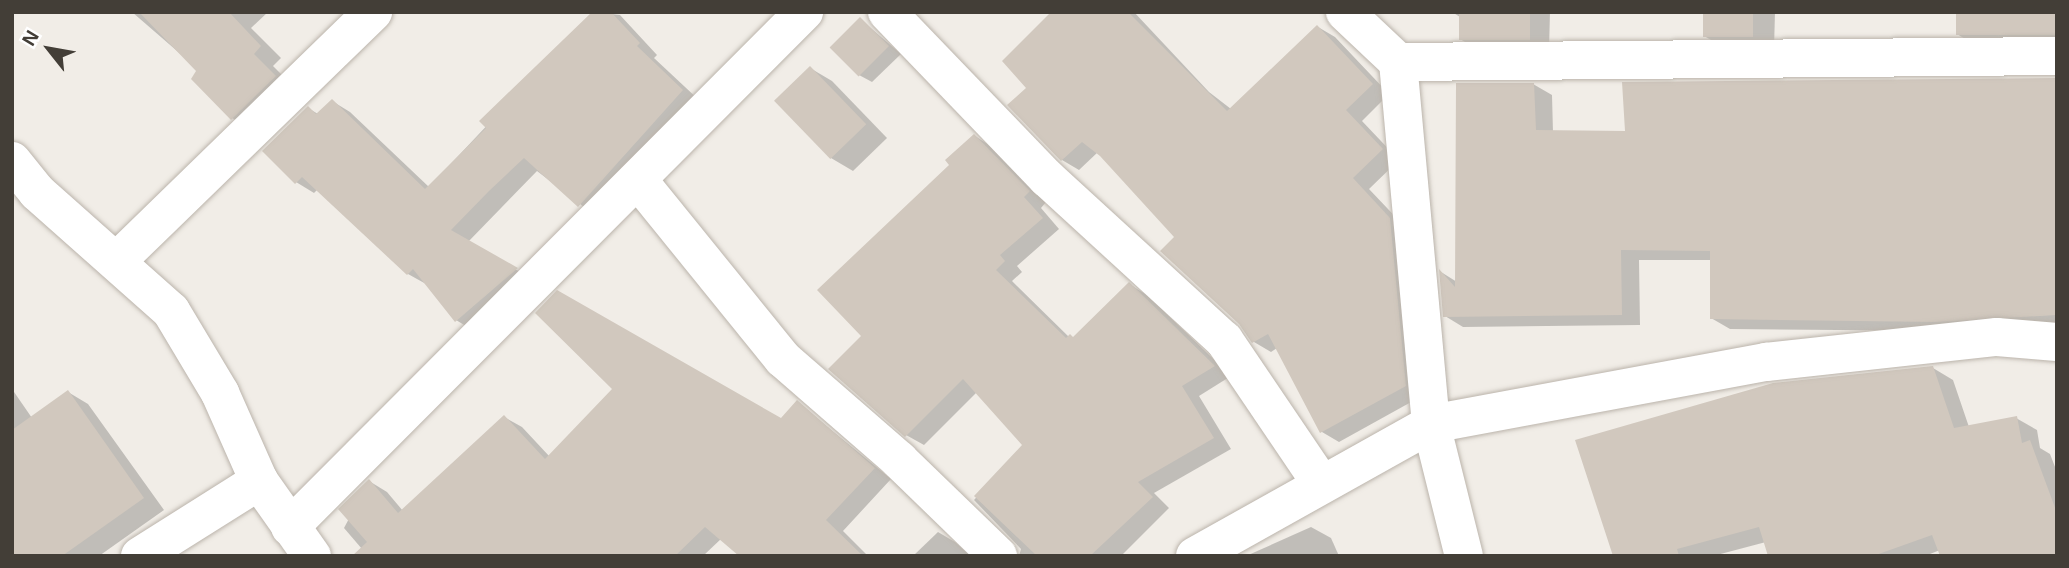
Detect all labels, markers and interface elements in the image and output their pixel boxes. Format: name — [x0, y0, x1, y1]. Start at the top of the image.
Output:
north arrow — [14, 14, 84, 84]
text: N — [18, 27, 43, 49]

